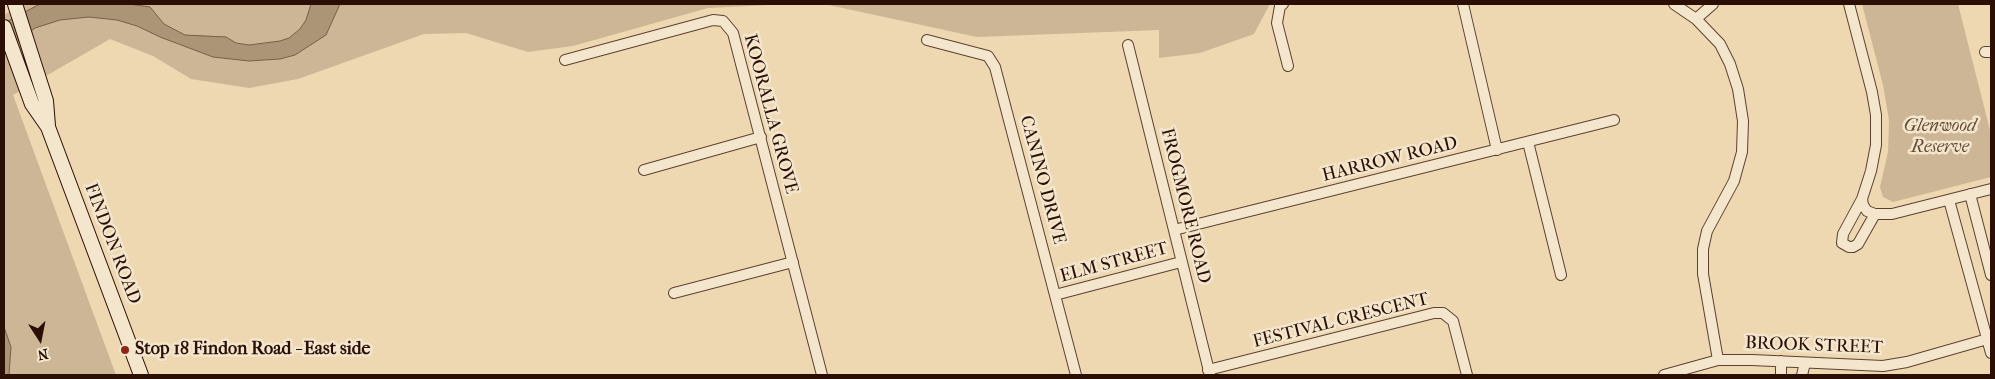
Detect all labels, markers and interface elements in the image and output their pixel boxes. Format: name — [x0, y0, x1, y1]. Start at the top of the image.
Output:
street label: KOORALLA GROVE — [738, 32, 802, 196]
street label: CANINO DRIVE — [1014, 113, 1070, 247]
park label: Glenwood Reserve — [1904, 116, 1976, 158]
street label: FROGMORE ROAD — [1155, 126, 1215, 286]
street label: HARROW ROAD — [1320, 133, 1460, 187]
street label: FINDON ROAD — [79, 181, 145, 307]
street label: ELM STREET — [1058, 238, 1170, 288]
street label: FESTIVAL CRESCENT — [1251, 289, 1431, 353]
north arrow — [15, 314, 65, 364]
street label: BROOK STREET — [1745, 333, 1883, 359]
place label: Stop 18 Findon Road - East side — [135, 339, 370, 361]
marker: Stop 18 Findon Road - East side — [119, 344, 131, 356]
text: N — [36, 345, 50, 364]

